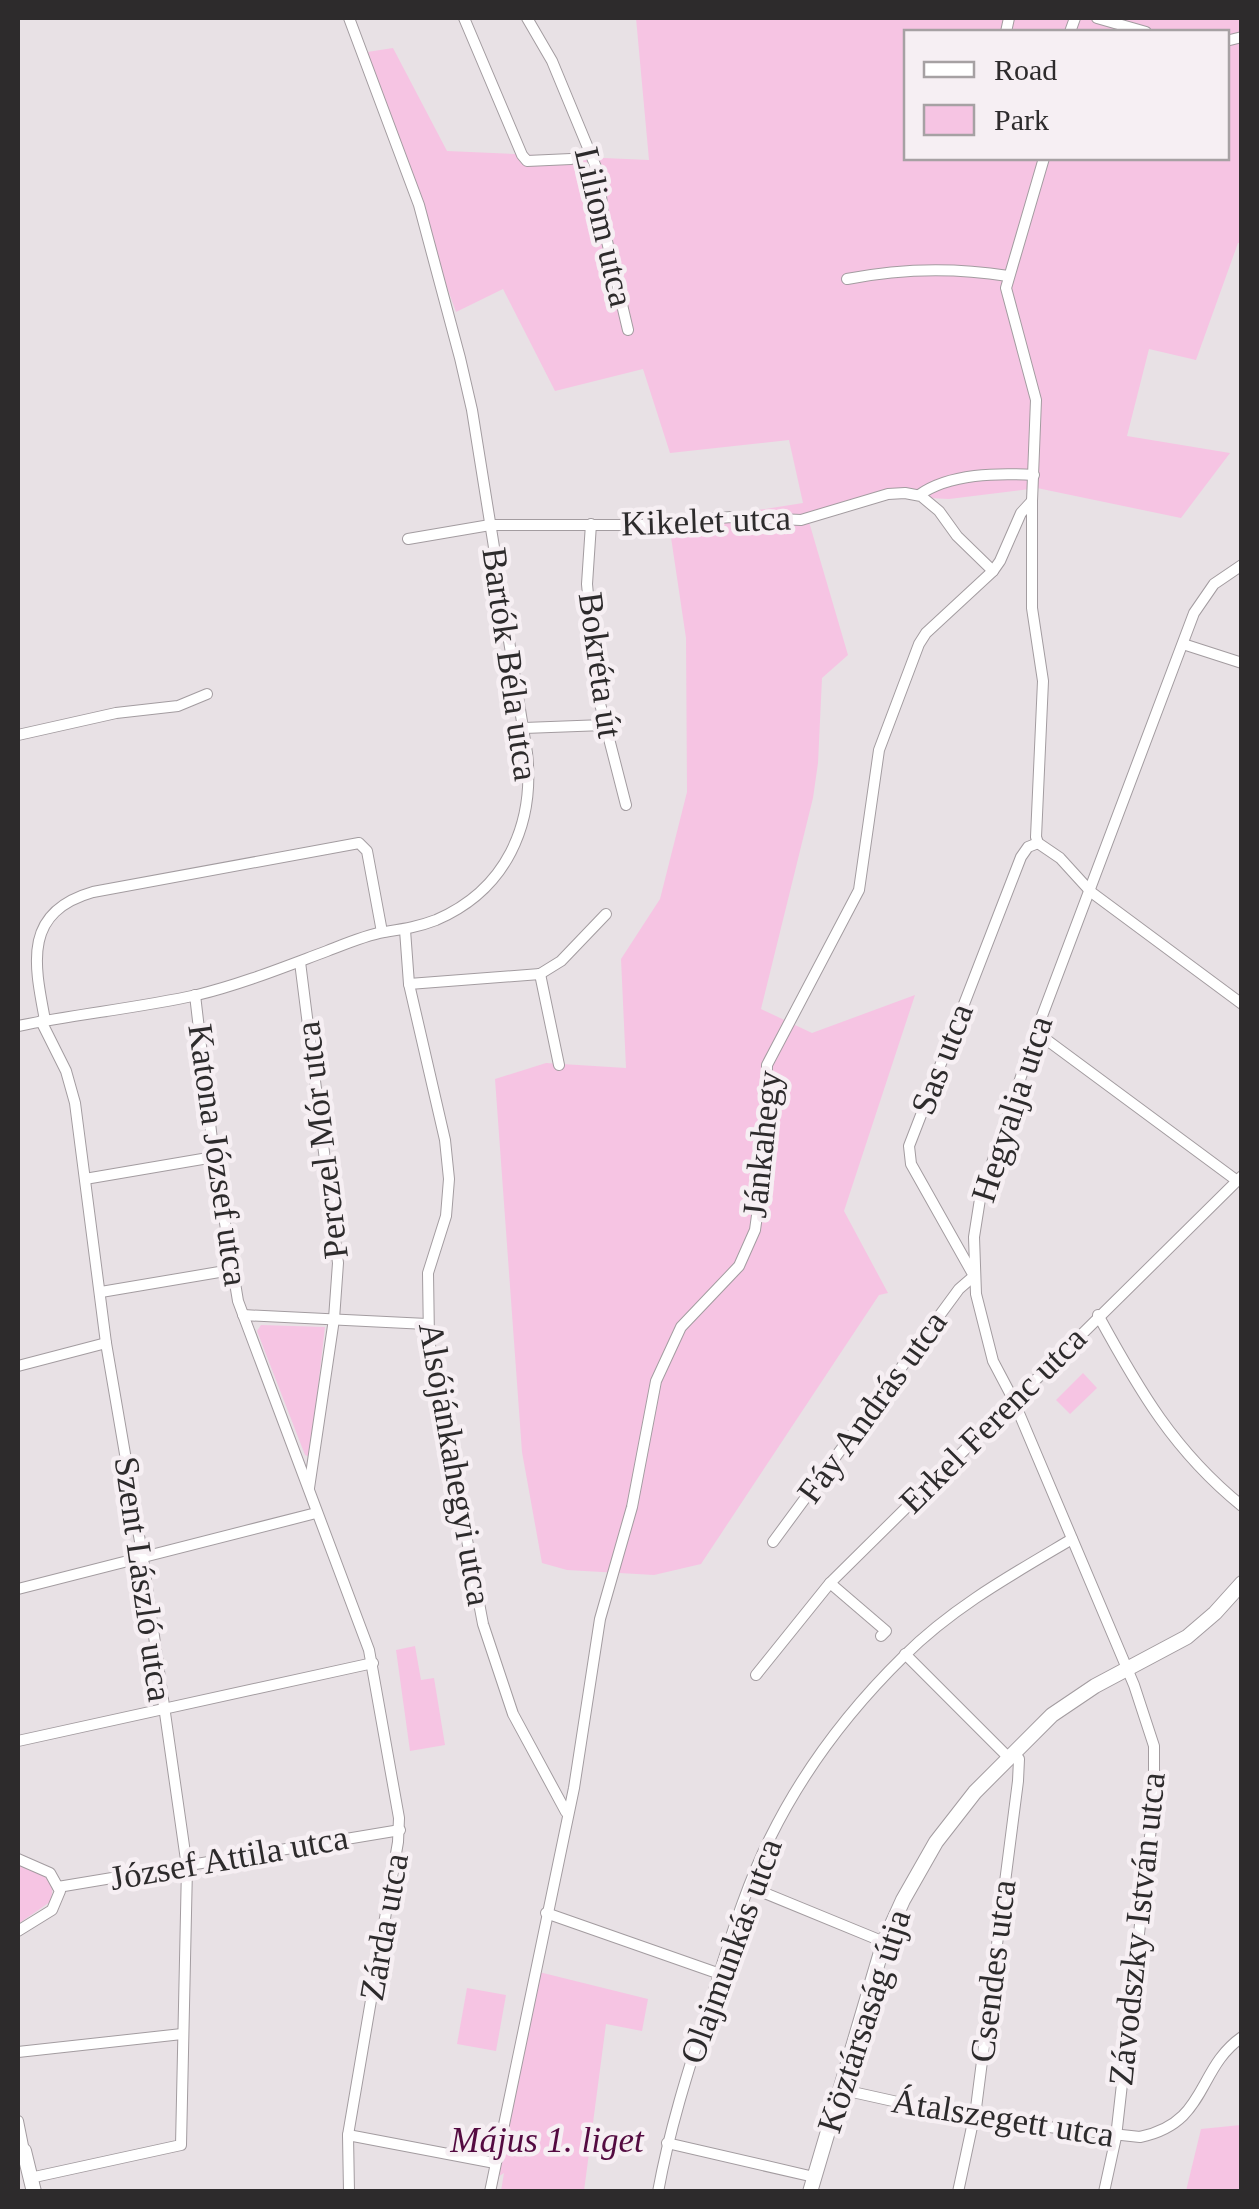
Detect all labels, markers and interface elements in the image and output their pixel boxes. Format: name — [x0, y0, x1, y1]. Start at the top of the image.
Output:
legend — [904, 30, 1229, 160]
text: Road — [994, 53, 1057, 86]
text: Park — [994, 103, 1049, 136]
street label: Liliom utca — [567, 144, 641, 311]
street label: Kikelet utca — [620, 499, 792, 543]
street label: Bartók Béla utca — [474, 545, 546, 784]
street label: Bokréta út — [570, 590, 630, 741]
street label: Sas utca — [903, 998, 981, 1120]
street label: Hegyalja utca — [964, 1011, 1061, 1207]
street label: Perczel Mór utca — [288, 1019, 356, 1261]
street label: Katona József utca — [180, 1021, 256, 1289]
street label: Jánkahegy — [735, 1068, 789, 1220]
street label: Fáy András utca — [789, 1303, 955, 1510]
street label: Alsójánkahegyi utca — [411, 1319, 499, 1609]
street label: Erkel Ferenc utca — [892, 1319, 1094, 1521]
street label: Szent László utca — [107, 1454, 180, 1704]
street label: Závodszky István utca — [1101, 1770, 1173, 2088]
street label: József Attila utca — [107, 1818, 352, 1898]
street label: Olajmunkás utca — [672, 1833, 790, 2069]
street label: Zárda utca — [352, 1850, 416, 2004]
street label: Csendes utca — [962, 1877, 1024, 2065]
street label: Köztársaság útja — [810, 1904, 919, 2137]
street label: Átalszegett utca — [889, 2081, 1117, 2155]
park label: Május 1. liget — [449, 2121, 645, 2160]

